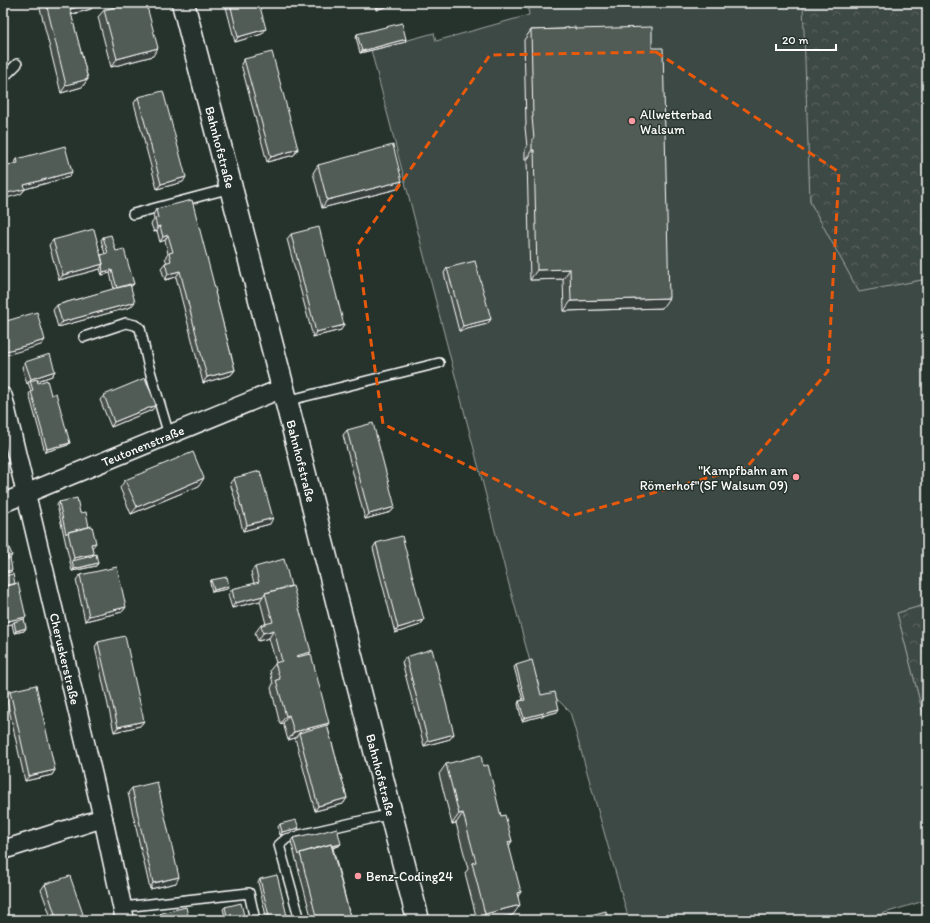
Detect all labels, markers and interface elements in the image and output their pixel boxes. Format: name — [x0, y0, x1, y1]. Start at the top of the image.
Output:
scale bar — [776, 26, 836, 52]
text: 20 m — [782, 33, 809, 47]
street label: Bahnhofstraße — [203, 104, 238, 190]
place label: Allwetterbad Walsum — [640, 107, 712, 137]
marker: Allwetterbad Walsum — [627, 116, 637, 126]
street label: Bahnhofstraße — [284, 418, 319, 504]
street label: Teutonenstraße — [99, 422, 186, 469]
place label: "Kampfbahn am Römerhof"(SF Walsum 09) — [640, 463, 788, 493]
marker: "Kampfbahn am Römerhof"(SF Walsum 09) — [791, 472, 801, 482]
street label: Cheruskerstraße — [47, 611, 83, 706]
street label: Bahnhofstraße — [364, 732, 399, 818]
place label: Benz-Coding24 — [366, 869, 453, 884]
marker: Benz-Coding24 — [353, 871, 363, 881]

